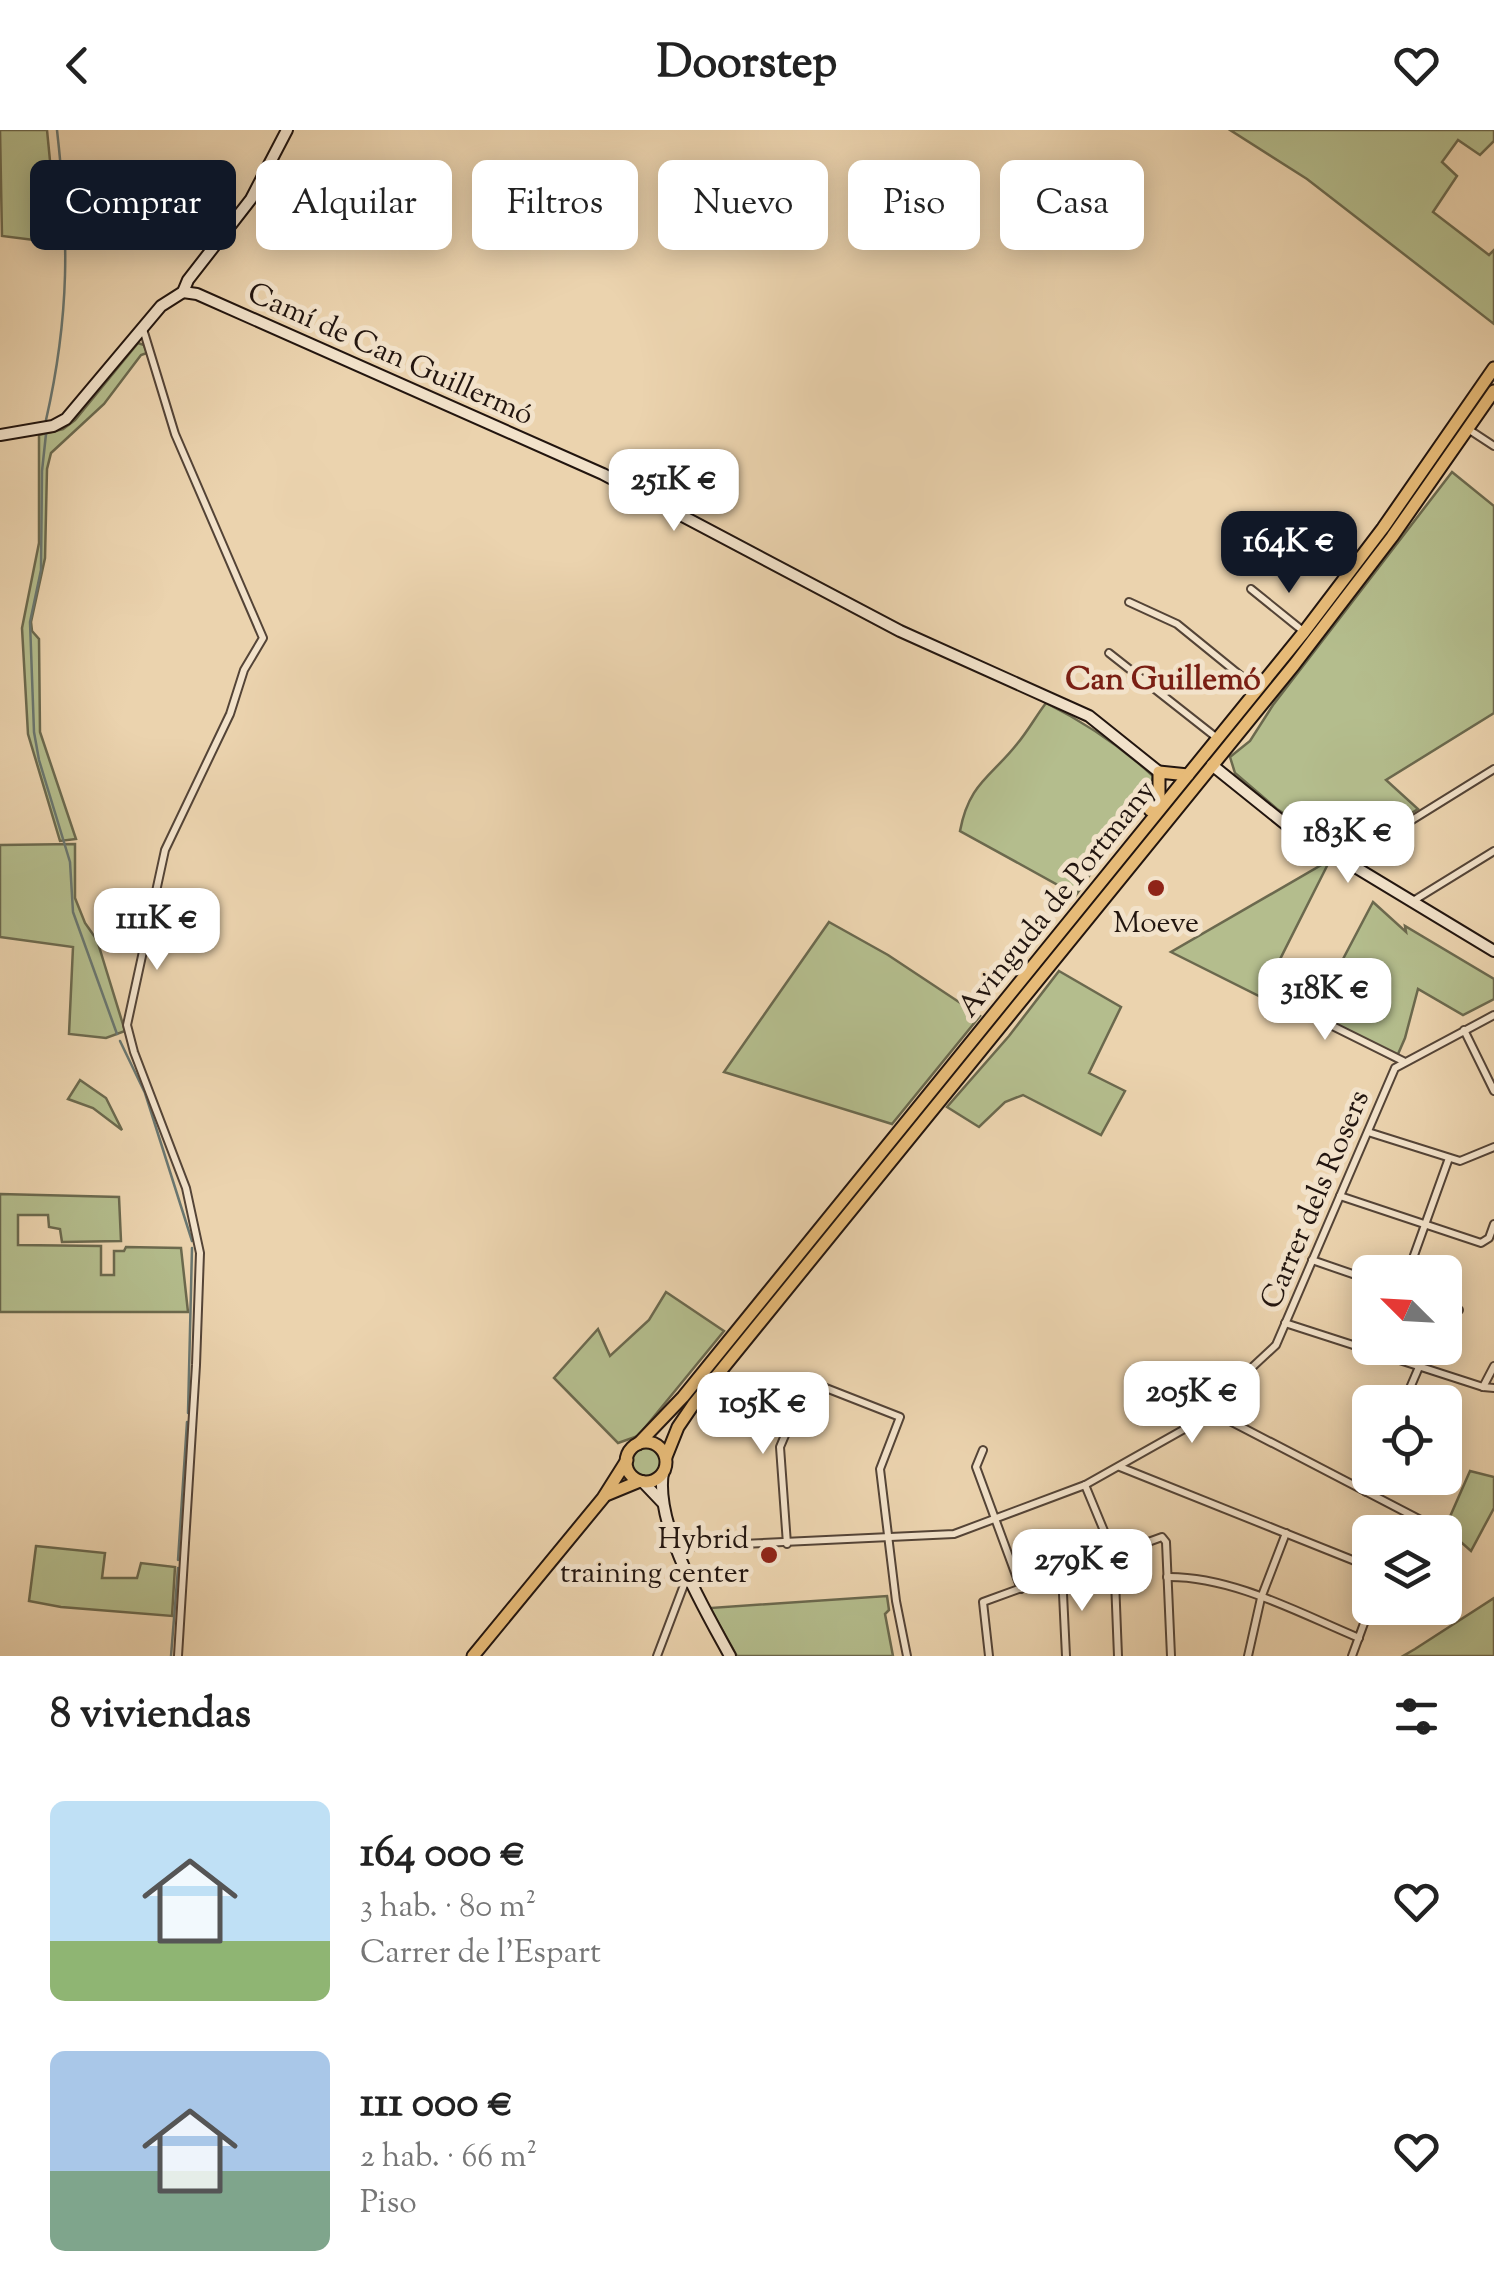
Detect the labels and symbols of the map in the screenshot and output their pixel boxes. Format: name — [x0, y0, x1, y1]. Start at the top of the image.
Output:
street label: Camí de Can Guillermó — [240, 273, 540, 438]
pin: 251K € — [593, 449, 755, 534]
pin: 164K € — [1208, 511, 1370, 596]
district label: Can Guillemó — [1065, 658, 1261, 704]
street label: Avinguda de Portmany — [949, 772, 1167, 1028]
pin: 183K € — [1267, 801, 1429, 886]
marker: Moeve — [1145, 877, 1167, 899]
pin: 111K € — [76, 888, 238, 973]
place label: Moeve — [1113, 903, 1199, 946]
pin: 318K € — [1244, 958, 1406, 1043]
street label: Carrer dels Rosers — [1251, 1084, 1382, 1316]
north arrow — [1352, 1255, 1462, 1365]
pin: 205K € — [1111, 1361, 1273, 1446]
pin: 105K € — [682, 1372, 844, 1457]
place label: Hybrid training center — [560, 1519, 749, 1596]
pin: 279K € — [1001, 1529, 1163, 1614]
marker: Hybrid training center — [758, 1544, 780, 1566]

